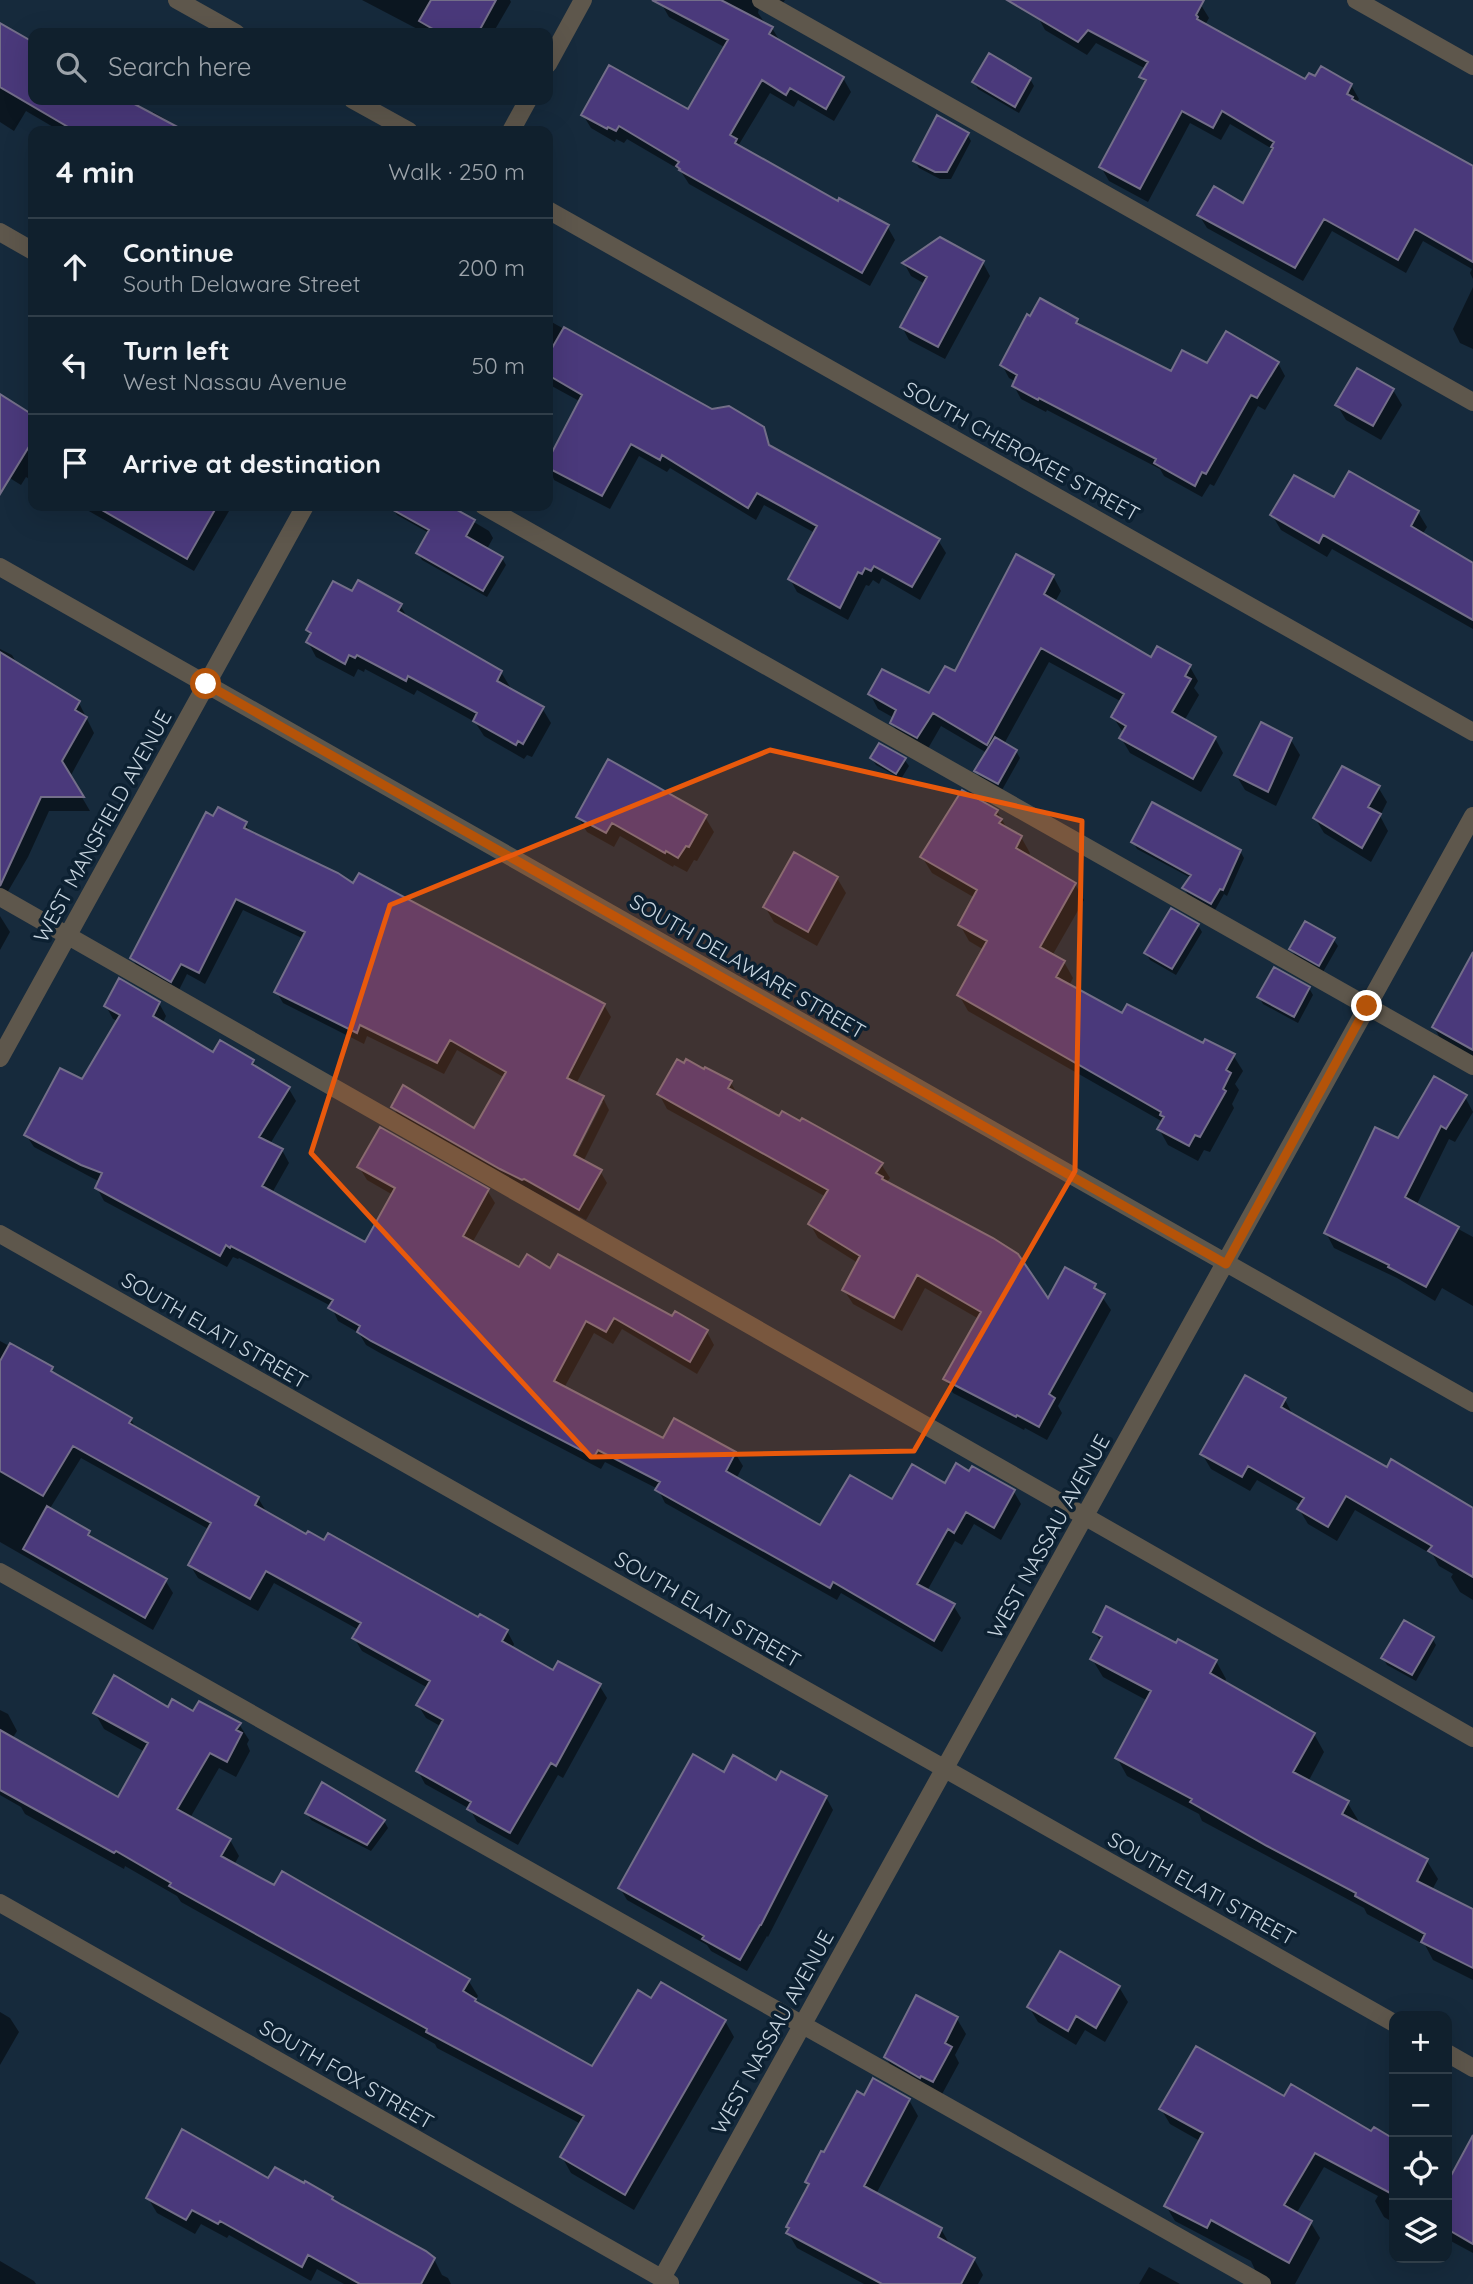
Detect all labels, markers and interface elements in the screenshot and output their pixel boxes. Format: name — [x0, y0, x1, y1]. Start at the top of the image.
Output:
search box — [28, 28, 553, 105]
icon: search — [52, 48, 90, 86]
text: Search here — [108, 50, 252, 83]
text: 4 min — [56, 153, 135, 191]
text: Walk · 250 m — [388, 157, 525, 186]
text: Continue — [123, 236, 234, 269]
icon: ahead — [56, 248, 94, 286]
text: 200 m — [458, 253, 525, 282]
text: South Delaware Street — [123, 269, 361, 298]
text: Turn left — [123, 334, 230, 367]
icon: left — [56, 346, 94, 384]
text: 50 m — [472, 351, 525, 380]
text: West Nassau Avenue — [123, 367, 347, 396]
street label: SOUTH CHEROKEE STREET — [899, 375, 1145, 527]
icon: arrive — [56, 444, 94, 482]
text: Arrive at destination — [123, 447, 381, 480]
route start — [190, 668, 221, 699]
street label: WEST MANSFIELD AVENUE — [27, 705, 177, 947]
street label: SOUTH DELAWARE STREET — [625, 888, 871, 1044]
route end — [1351, 990, 1382, 1021]
street label: SOUTH ELATI STREET — [117, 1266, 313, 1394]
street label: WEST NASSAU AVENUE — [981, 1430, 1115, 1642]
street label: SOUTH ELATI STREET — [610, 1545, 806, 1673]
street label: SOUTH ELATI STREET — [1104, 1826, 1300, 1950]
street label: WEST NASSAU AVENUE — [705, 1926, 839, 2138]
map controls — [1389, 2011, 1452, 2263]
button: + — [1389, 2011, 1452, 2074]
street label: SOUTH FOX STREET — [255, 2013, 439, 2135]
button: − — [1389, 2074, 1452, 2137]
button: locate — [1389, 2137, 1452, 2200]
button: layers — [1389, 2200, 1452, 2263]

